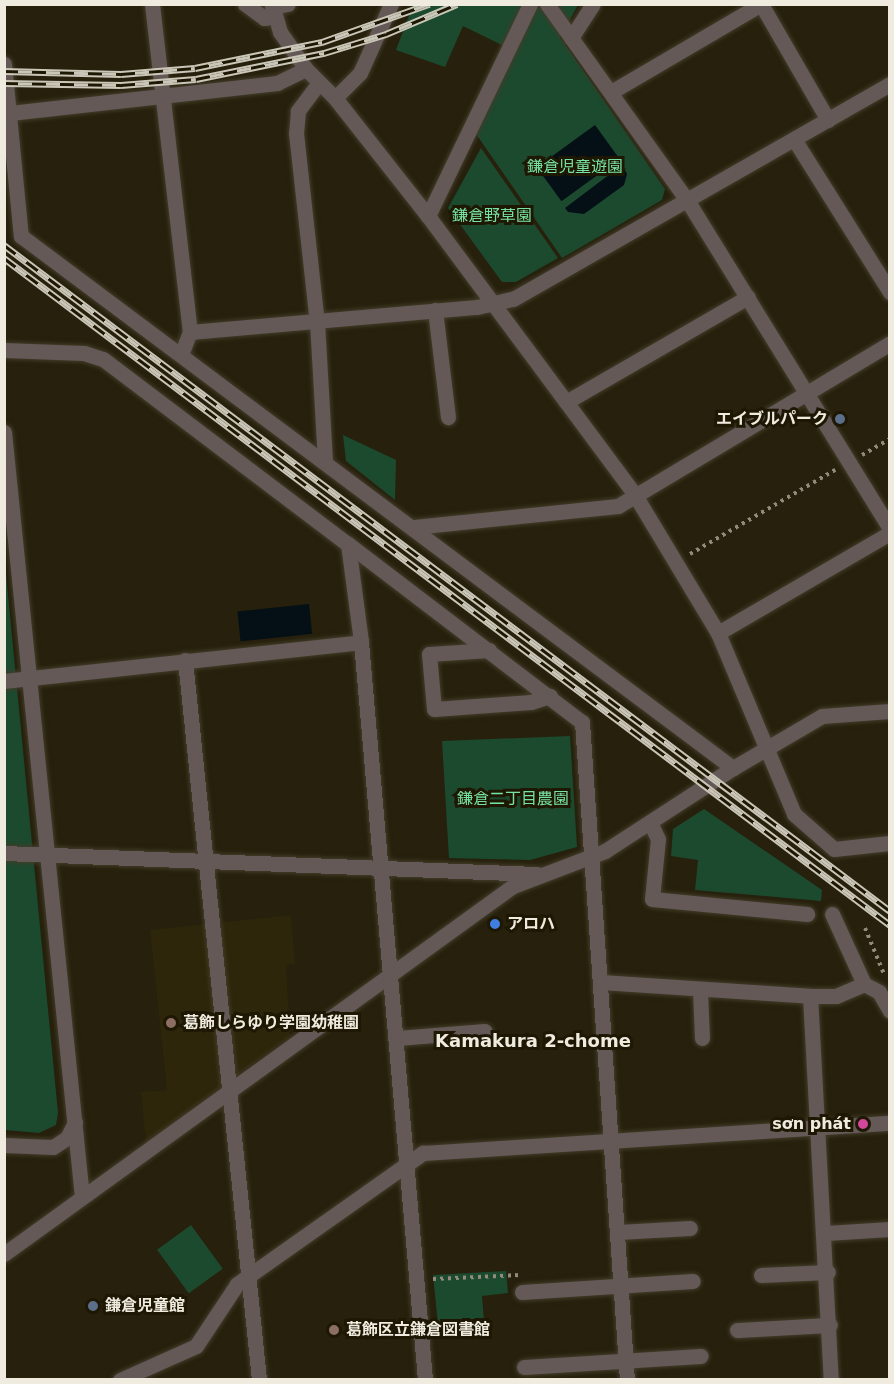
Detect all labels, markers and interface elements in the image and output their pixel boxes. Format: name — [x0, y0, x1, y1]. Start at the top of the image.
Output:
park label: 鎌倉児童遊園 — [527, 157, 623, 177]
park label: 鎌倉野草園 — [452, 206, 532, 226]
place label: エイブルパーク — [716, 409, 828, 429]
marker: エイブルパーク — [833, 412, 847, 426]
park label: 鎌倉二丁目農園 — [457, 789, 569, 809]
place label: アロハ — [507, 914, 555, 934]
marker: アロハ — [488, 917, 502, 931]
place label: 葛飾しらゆり学園幼稚園 — [183, 1013, 359, 1033]
marker: 葛飾しらゆり学園幼稚園 — [164, 1016, 178, 1030]
district label: Kamakura 2-chome — [435, 1030, 631, 1052]
place label: sơn phát — [772, 1114, 851, 1134]
marker: sơn phát — [856, 1117, 870, 1131]
place label: 鎌倉児童館 — [105, 1296, 185, 1316]
marker: 鎌倉児童館 — [86, 1299, 100, 1313]
place label: 葛飾区立鎌倉図書館 — [346, 1320, 490, 1340]
marker: 葛飾区立鎌倉図書館 — [327, 1323, 341, 1337]

